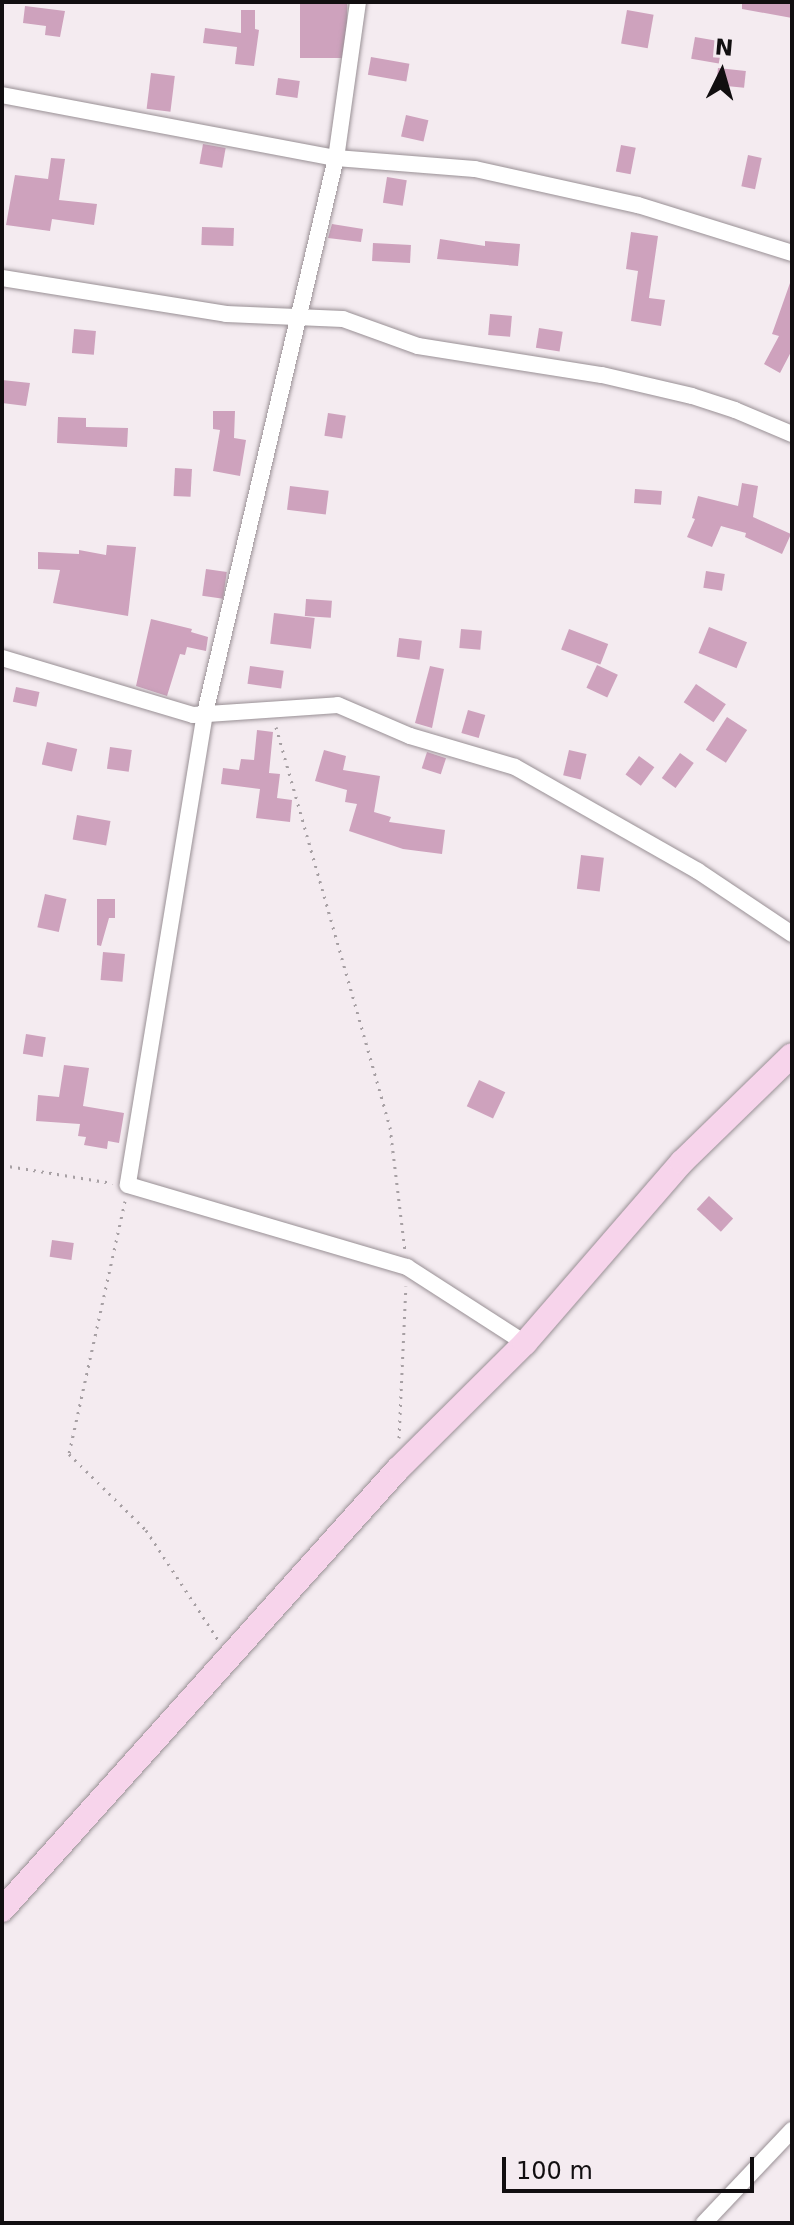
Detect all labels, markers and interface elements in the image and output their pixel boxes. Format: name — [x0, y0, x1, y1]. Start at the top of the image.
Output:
north arrow — [682, 32, 762, 112]
text: N — [714, 34, 734, 61]
scale bar — [506, 2141, 758, 2191]
text: 100 m — [516, 2157, 593, 2185]

